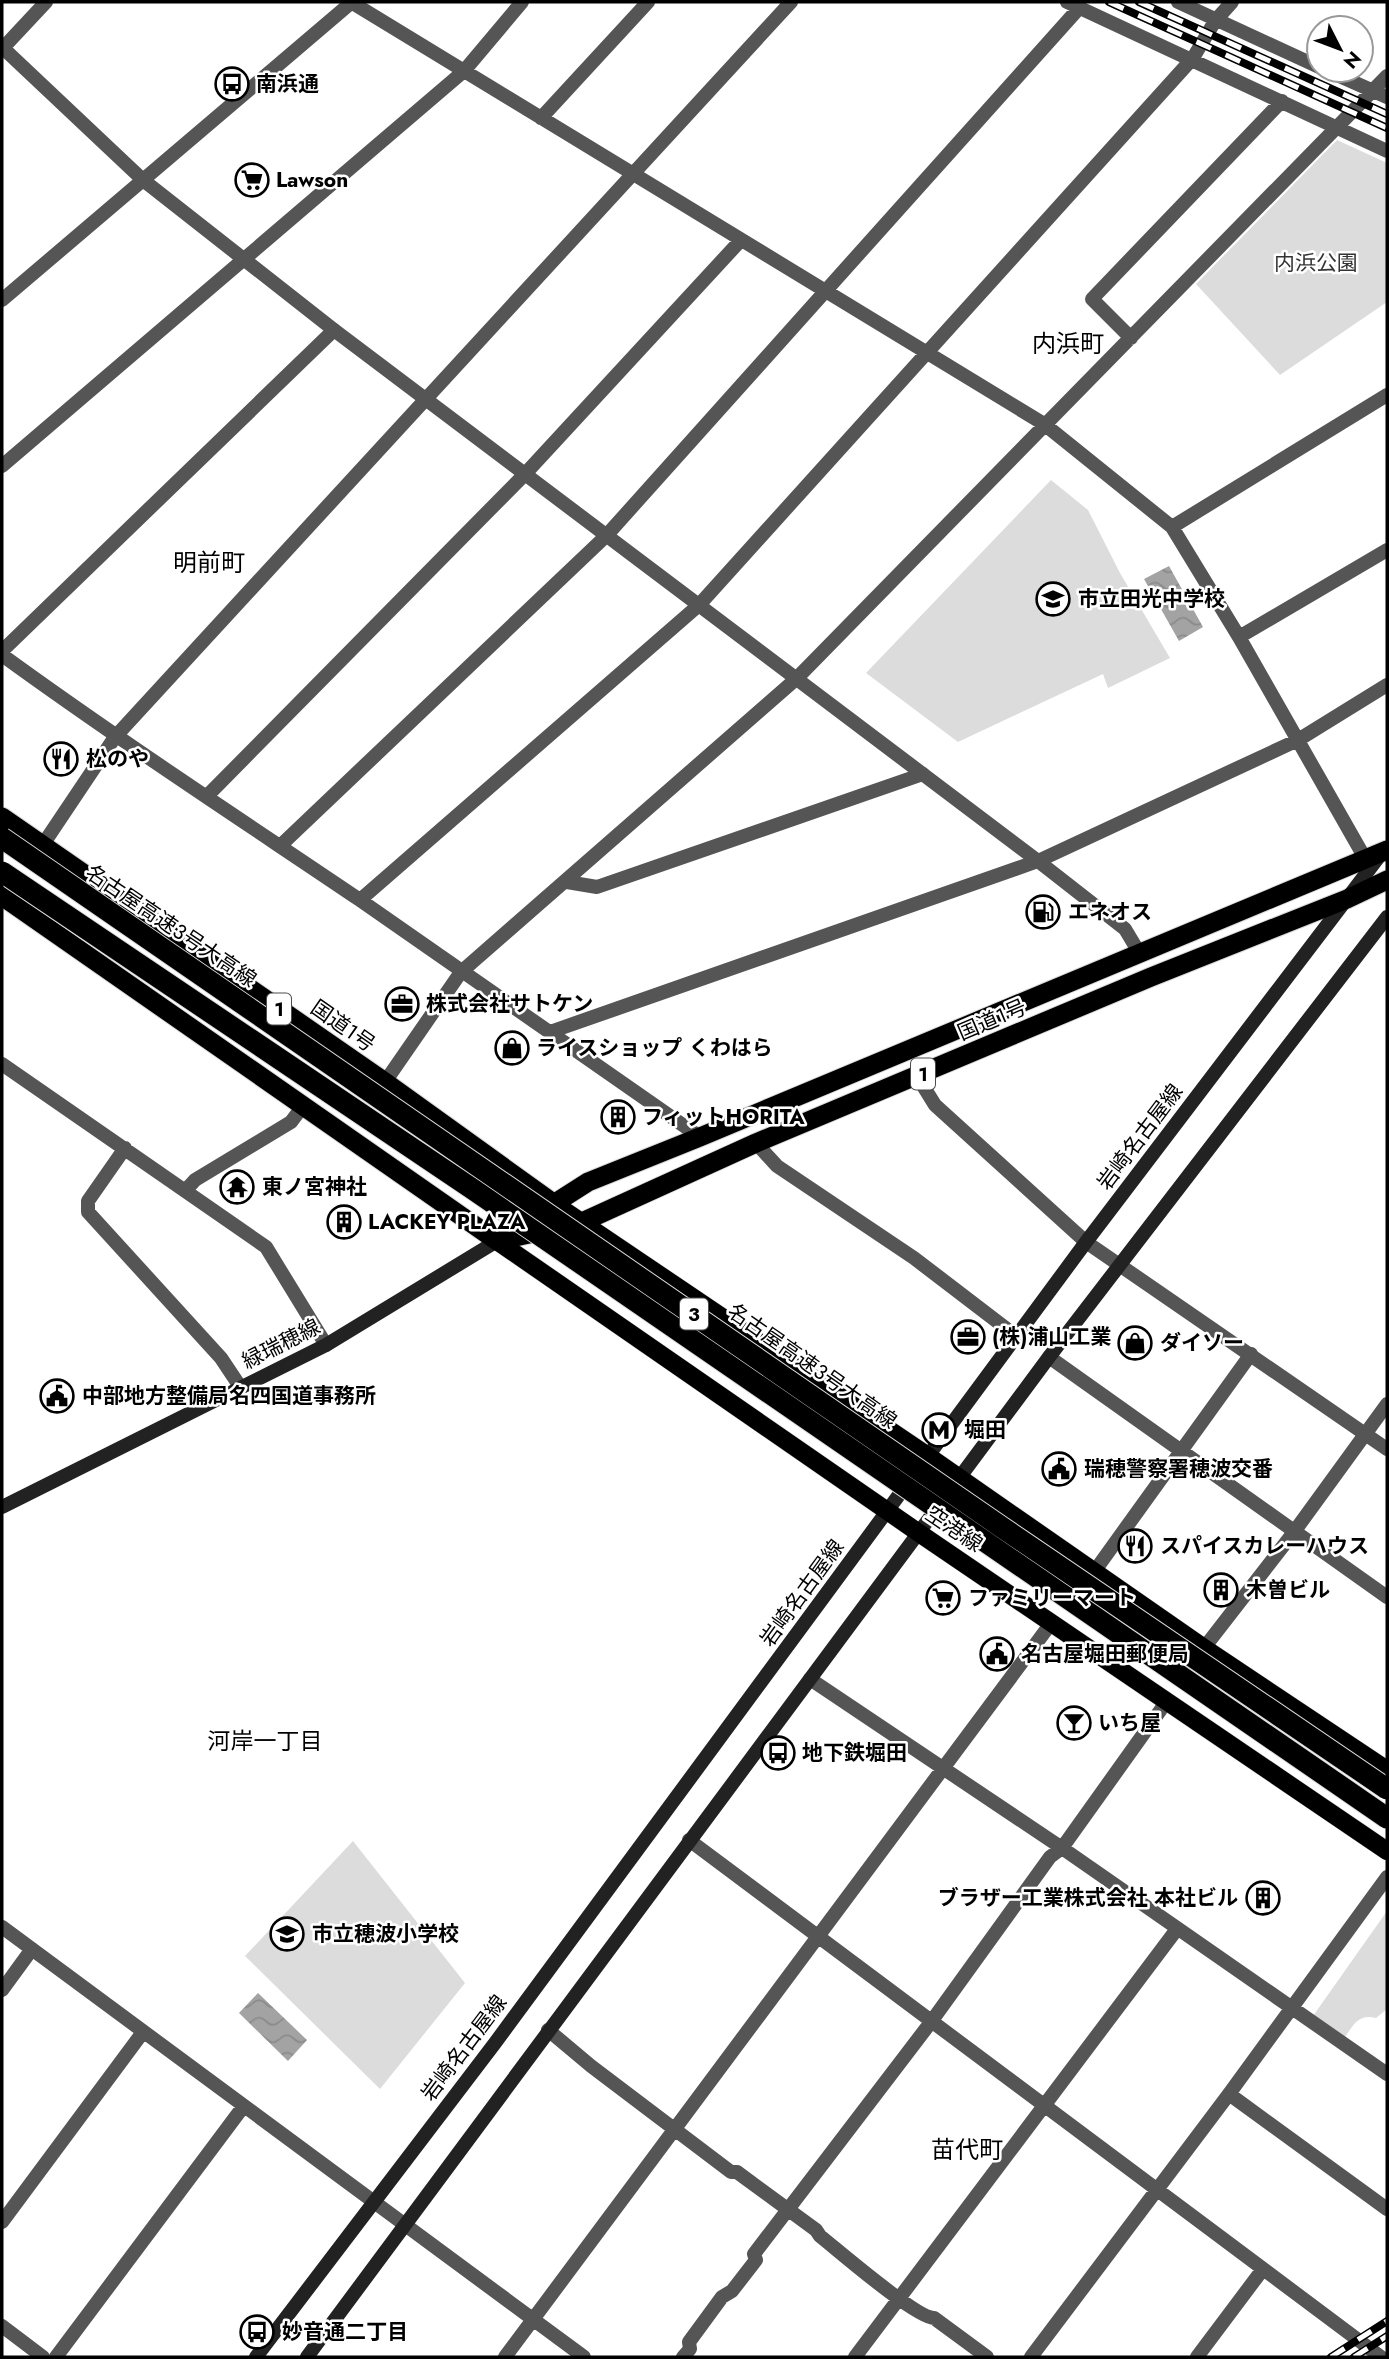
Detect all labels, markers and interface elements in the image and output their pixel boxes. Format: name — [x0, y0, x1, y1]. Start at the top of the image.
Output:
north arrow — [1305, 14, 1375, 84]
text: N — [1337, 45, 1367, 75]
bus stop icon: 南浜通 — [213, 65, 251, 103]
place label: 南浜通 — [256, 69, 319, 99]
supermarket icon: Lawson — [233, 161, 271, 199]
place label: Lawson — [276, 165, 348, 195]
park label: 内浜公園 — [1274, 248, 1358, 278]
district label: 内浜町 — [1032, 326, 1104, 361]
district label: 明前町 — [173, 545, 245, 580]
school or university icon: 市立田光中学校 — [1034, 580, 1072, 618]
place label: 市立田光中学校 — [1078, 584, 1225, 614]
restaurant icon: 松のや — [42, 740, 80, 778]
place label: 松のや — [86, 744, 149, 774]
street label: 名古屋高速3号大高線 — [80, 858, 262, 994]
fuel station icon: エネオス — [1024, 893, 1062, 931]
place label: エネオス — [1068, 897, 1152, 927]
office icon: 株式会社サトケン — [383, 985, 421, 1023]
place label: 株式会社サトケン — [426, 989, 593, 1019]
street label: 国道1号 — [953, 992, 1031, 1048]
road number: 1 — [267, 993, 291, 1024]
street label: 国道1号 — [305, 993, 381, 1059]
shop icon: ライスショップ くわはら — [493, 1029, 531, 1067]
place label: ライスショップ くわはら — [536, 1033, 773, 1063]
road number: 1 — [911, 1058, 935, 1090]
street label: 岩崎名古屋線 — [1090, 1078, 1190, 1196]
building icon: フィットHORITA — [599, 1098, 637, 1136]
place label: フィットHORITA — [642, 1102, 805, 1132]
temple icon: 東ノ宮神社 — [218, 1168, 256, 1206]
place label: 東ノ宮神社 — [262, 1172, 367, 1202]
building icon: LACKEY PLAZA — [325, 1203, 363, 1241]
place label: LACKEY PLAZA — [368, 1207, 526, 1237]
street label: 名古屋高速3号大高線 — [721, 1296, 903, 1436]
road number: 3 — [680, 1298, 708, 1330]
street label: 緑瑞穂線 — [237, 1312, 325, 1376]
office icon: (株)浦山工業 — [949, 1318, 987, 1356]
place label: (株)浦山工業 — [992, 1322, 1111, 1352]
shop icon: ダイソー — [1116, 1324, 1154, 1362]
place label: ダイソー — [1160, 1328, 1244, 1358]
public building icon: 中部地方整備局名四国道事務所 — [38, 1377, 76, 1415]
place label: 中部地方整備局名四国道事務所 — [82, 1381, 376, 1411]
metro station icon: 堀田 — [920, 1411, 958, 1449]
place label: 堀田 — [964, 1415, 1006, 1445]
public building icon: 瑞穂警察署穂波交番 — [1040, 1450, 1078, 1488]
place label: 瑞穂警察署穂波交番 — [1084, 1454, 1273, 1484]
street label: 空港線 — [919, 1499, 989, 1559]
restaurant icon: スパイスカレーハウス — [1116, 1527, 1154, 1565]
place label: スパイスカレーハウス — [1160, 1531, 1369, 1561]
street label: 岩崎名古屋線 — [753, 1533, 851, 1653]
building icon: 木曽ビル — [1202, 1571, 1240, 1609]
place label: 木曽ビル — [1246, 1575, 1330, 1605]
supermarket icon: ファミリーマート — [924, 1579, 962, 1617]
place label: ファミリーマート — [968, 1583, 1136, 1613]
public building icon: 名古屋堀田郵便局 — [978, 1635, 1016, 1673]
place label: 名古屋堀田郵便局 — [1021, 1639, 1189, 1669]
bar icon: いち屋 — [1055, 1704, 1093, 1742]
place label: いち屋 — [1098, 1708, 1161, 1738]
district label: 河岸一丁目 — [208, 1724, 323, 1758]
bus stop icon: 地下鉄堀田 — [759, 1734, 797, 1772]
place label: 地下鉄堀田 — [802, 1738, 907, 1768]
building icon: ブラザー工業株式会社 本社ビル — [1244, 1879, 1282, 1917]
place label: ブラザー工業株式会社 本社ビル — [938, 1883, 1238, 1913]
school or university icon: 市立穂波小学校 — [268, 1915, 306, 1953]
place label: 市立穂波小学校 — [312, 1919, 459, 1949]
street label: 岩崎名古屋線 — [414, 1989, 514, 2107]
district label: 苗代町 — [931, 2132, 1003, 2167]
bus stop icon: 妙音通二丁目 — [238, 2313, 276, 2351]
place label: 妙音通二丁目 — [282, 2317, 408, 2347]

